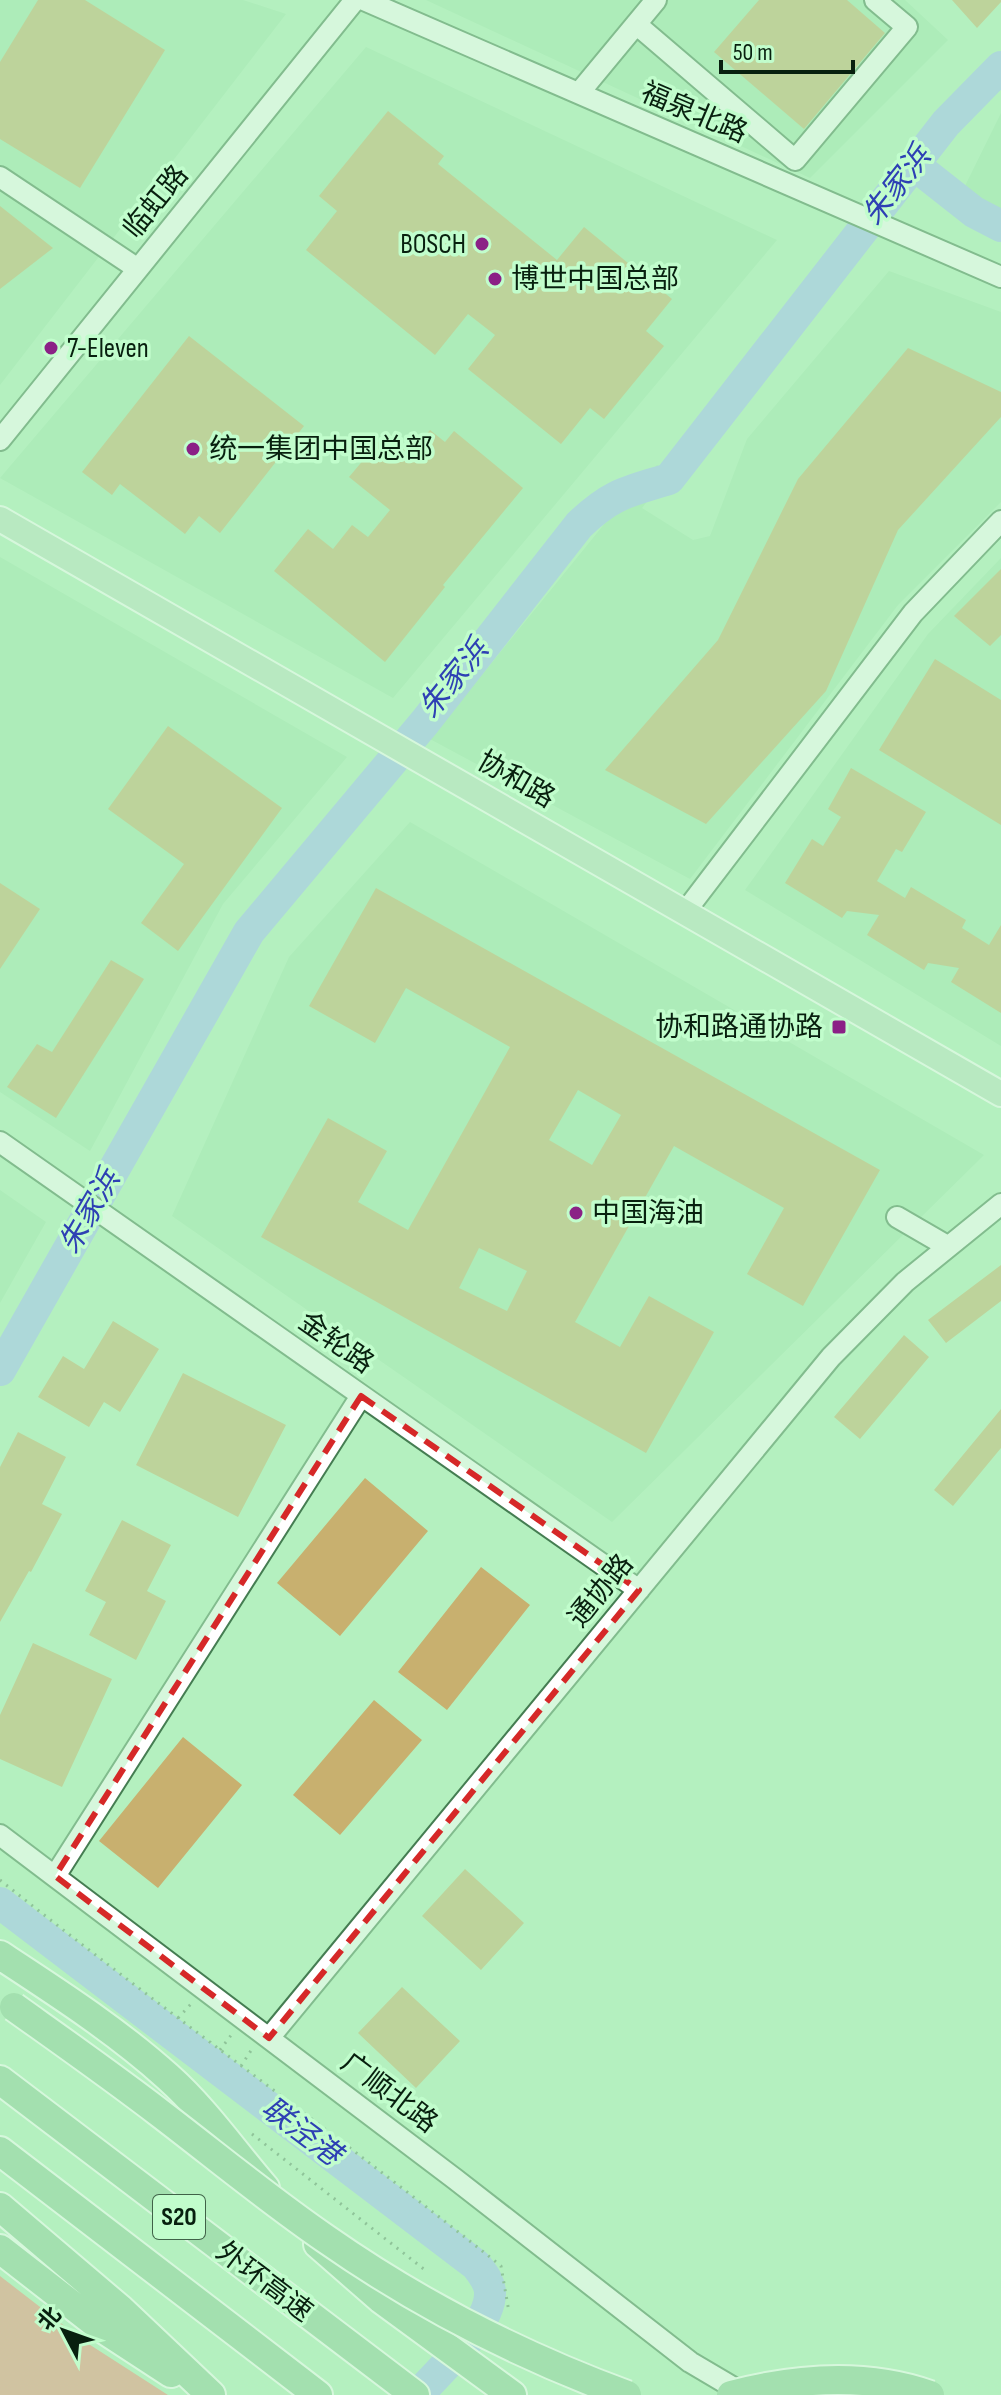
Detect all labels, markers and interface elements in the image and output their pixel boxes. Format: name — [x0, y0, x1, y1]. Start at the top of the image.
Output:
scale bar — [721, 24, 853, 74]
text: 50 m — [733, 38, 773, 67]
street label: 福泉北路 — [636, 76, 752, 150]
water label: 朱家浜 — [855, 137, 941, 233]
street label: 临虹路 — [117, 159, 195, 245]
place label: BOSCH — [400, 228, 466, 261]
marker: BOSCH — [473, 235, 491, 253]
place label: 博世中国总部 — [511, 263, 679, 296]
marker: 博世中国总部 — [486, 270, 504, 288]
place label: 7-Eleven — [67, 332, 149, 365]
marker: 7-Eleven — [42, 339, 60, 357]
place label: 统一集团中国总部 — [209, 433, 433, 466]
marker: 统一集团中国总部 — [184, 440, 202, 458]
water label: 朱家浜 — [412, 630, 498, 725]
street label: 协和路 — [471, 745, 561, 815]
place label: 协和路通协路 — [655, 1011, 823, 1044]
marker: 协和路通协路 — [830, 1018, 848, 1036]
water label: 朱家浜 — [52, 1161, 130, 1260]
place label: 中国海油 — [592, 1197, 704, 1230]
marker: 中国海油 — [567, 1204, 585, 1222]
street label: 金轮路 — [292, 1305, 380, 1381]
street label: 通协路 — [562, 1548, 640, 1634]
street label: 广顺北路 — [334, 2046, 444, 2140]
water label: 联泾港 — [254, 2091, 351, 2176]
road number: S20 — [153, 2195, 205, 2239]
street label: 外环高速 — [209, 2235, 319, 2329]
north arrow — [24, 2291, 104, 2371]
text: 北 — [33, 2302, 67, 2336]

